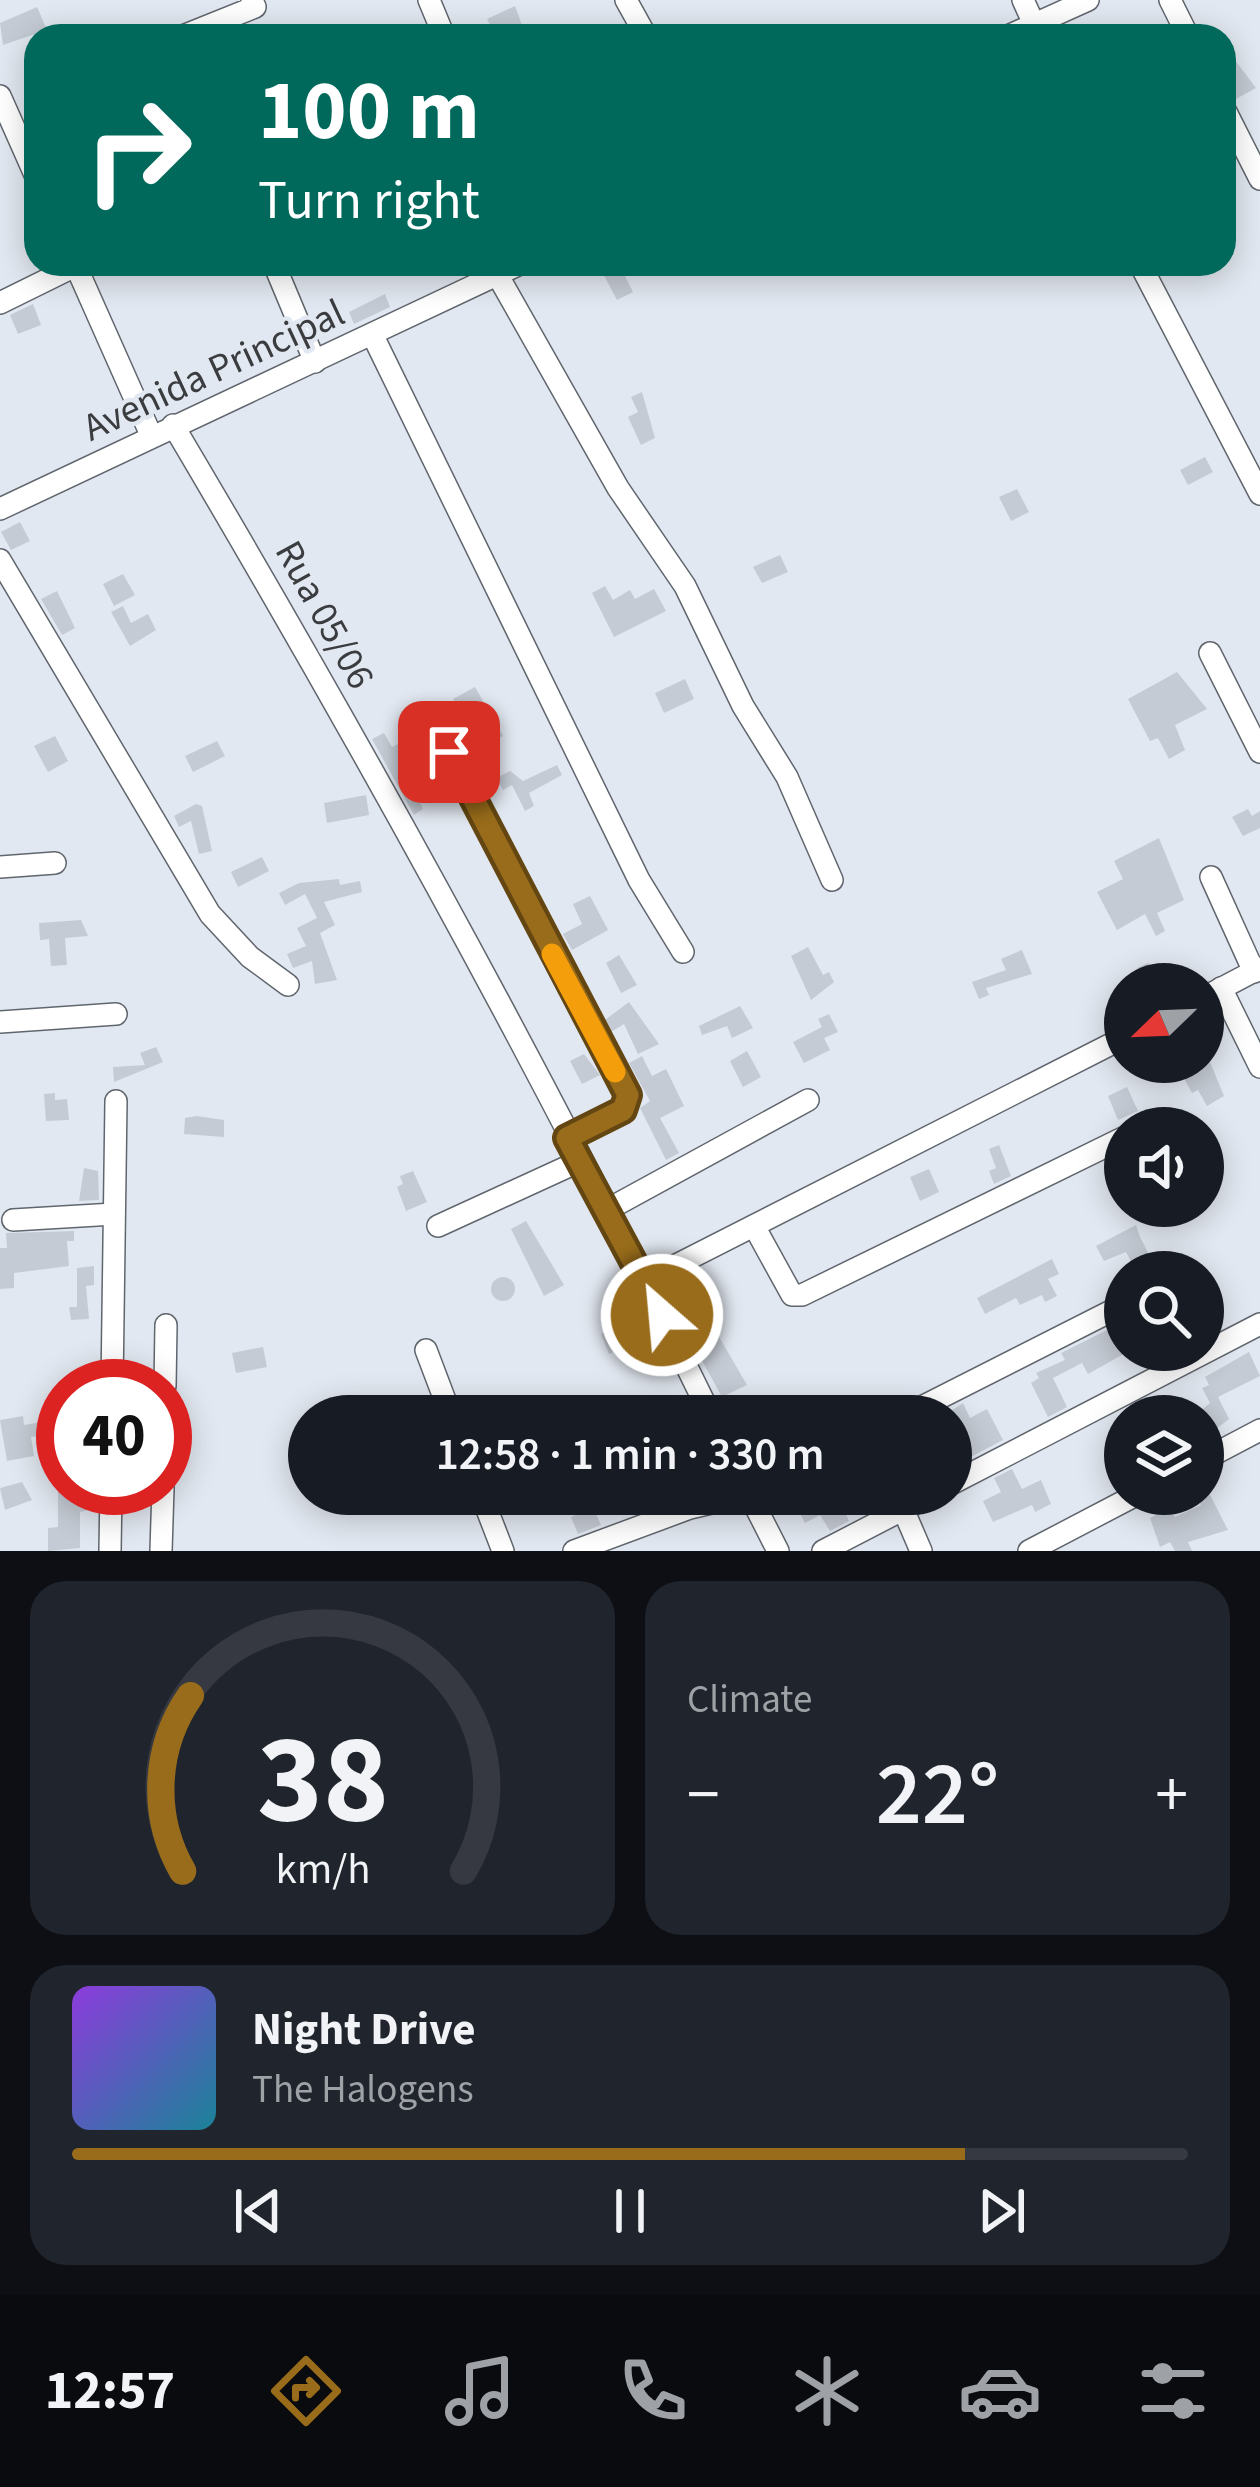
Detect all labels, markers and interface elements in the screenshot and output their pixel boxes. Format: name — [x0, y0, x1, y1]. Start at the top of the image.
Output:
text: 100 m — [258, 52, 480, 172]
icon: right — [60, 72, 216, 228]
text: Turn right — [258, 163, 480, 240]
street label: Avenida Principal — [74, 286, 354, 456]
street label: Rua 05/06 — [260, 531, 388, 699]
pin — [398, 701, 500, 803]
icon: arrive — [416, 719, 482, 785]
north arrow — [1104, 963, 1224, 1083]
map controls — [1104, 963, 1224, 1515]
button: sound — [1104, 1107, 1224, 1227]
button: search — [1104, 1251, 1224, 1371]
position arrow — [599, 1252, 725, 1378]
speed limit sign: 40 — [36, 1359, 192, 1515]
button: layers — [1104, 1395, 1224, 1515]
text: 12:58 · 1 min · 330 m — [436, 1423, 824, 1487]
text: Climate — [687, 1672, 812, 1728]
text: 38 — [257, 1692, 388, 1870]
text: 22° — [876, 1731, 999, 1859]
text: − — [687, 1748, 720, 1842]
text: + — [1155, 1748, 1188, 1842]
text: km/h — [275, 1839, 370, 1900]
text: Night Drive — [252, 1998, 476, 2062]
text: The Halogens — [252, 2062, 474, 2118]
icon: previous — [225, 2178, 291, 2244]
icon: pause — [597, 2178, 663, 2244]
icon: next — [969, 2178, 1035, 2244]
icon: directions — [264, 2349, 348, 2433]
icon: music — [438, 2349, 522, 2433]
icon: phone — [611, 2349, 695, 2433]
icon: climate — [785, 2349, 869, 2433]
icon: car — [958, 2349, 1042, 2433]
icon: filters — [1131, 2349, 1215, 2433]
text: 12:57 — [45, 2353, 175, 2430]

